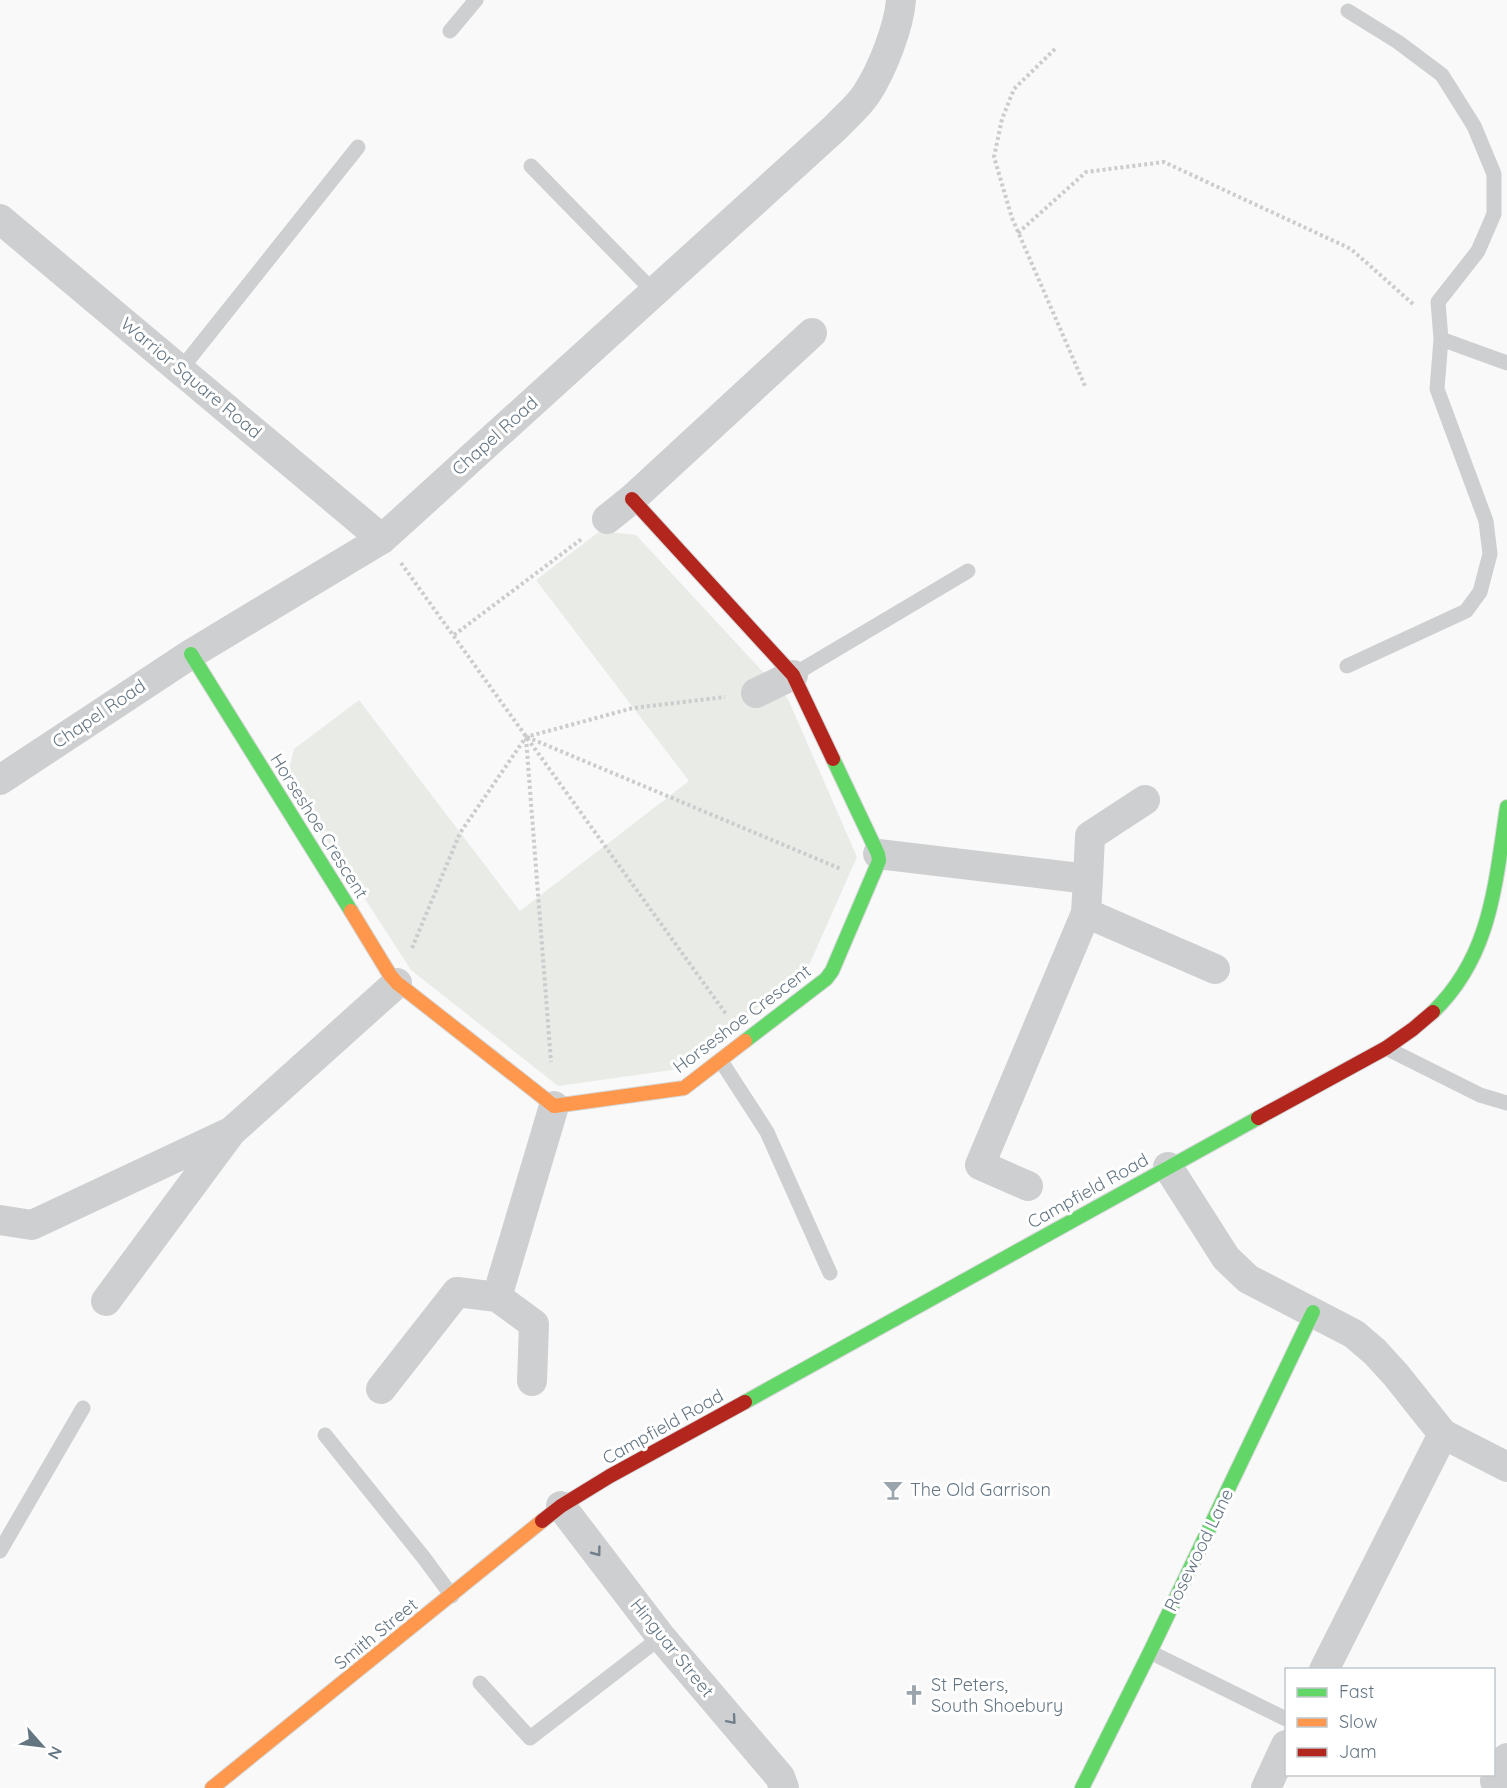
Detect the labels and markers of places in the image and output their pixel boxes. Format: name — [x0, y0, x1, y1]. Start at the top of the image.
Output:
bar icon: The Old Garrison — [881, 1478, 905, 1502]
place label: The Old Garrison — [910, 1478, 1051, 1501]
place label: St Peters, South Shoebury — [931, 1673, 1063, 1717]
church icon: St Peters, South Shoebury — [902, 1683, 926, 1707]

